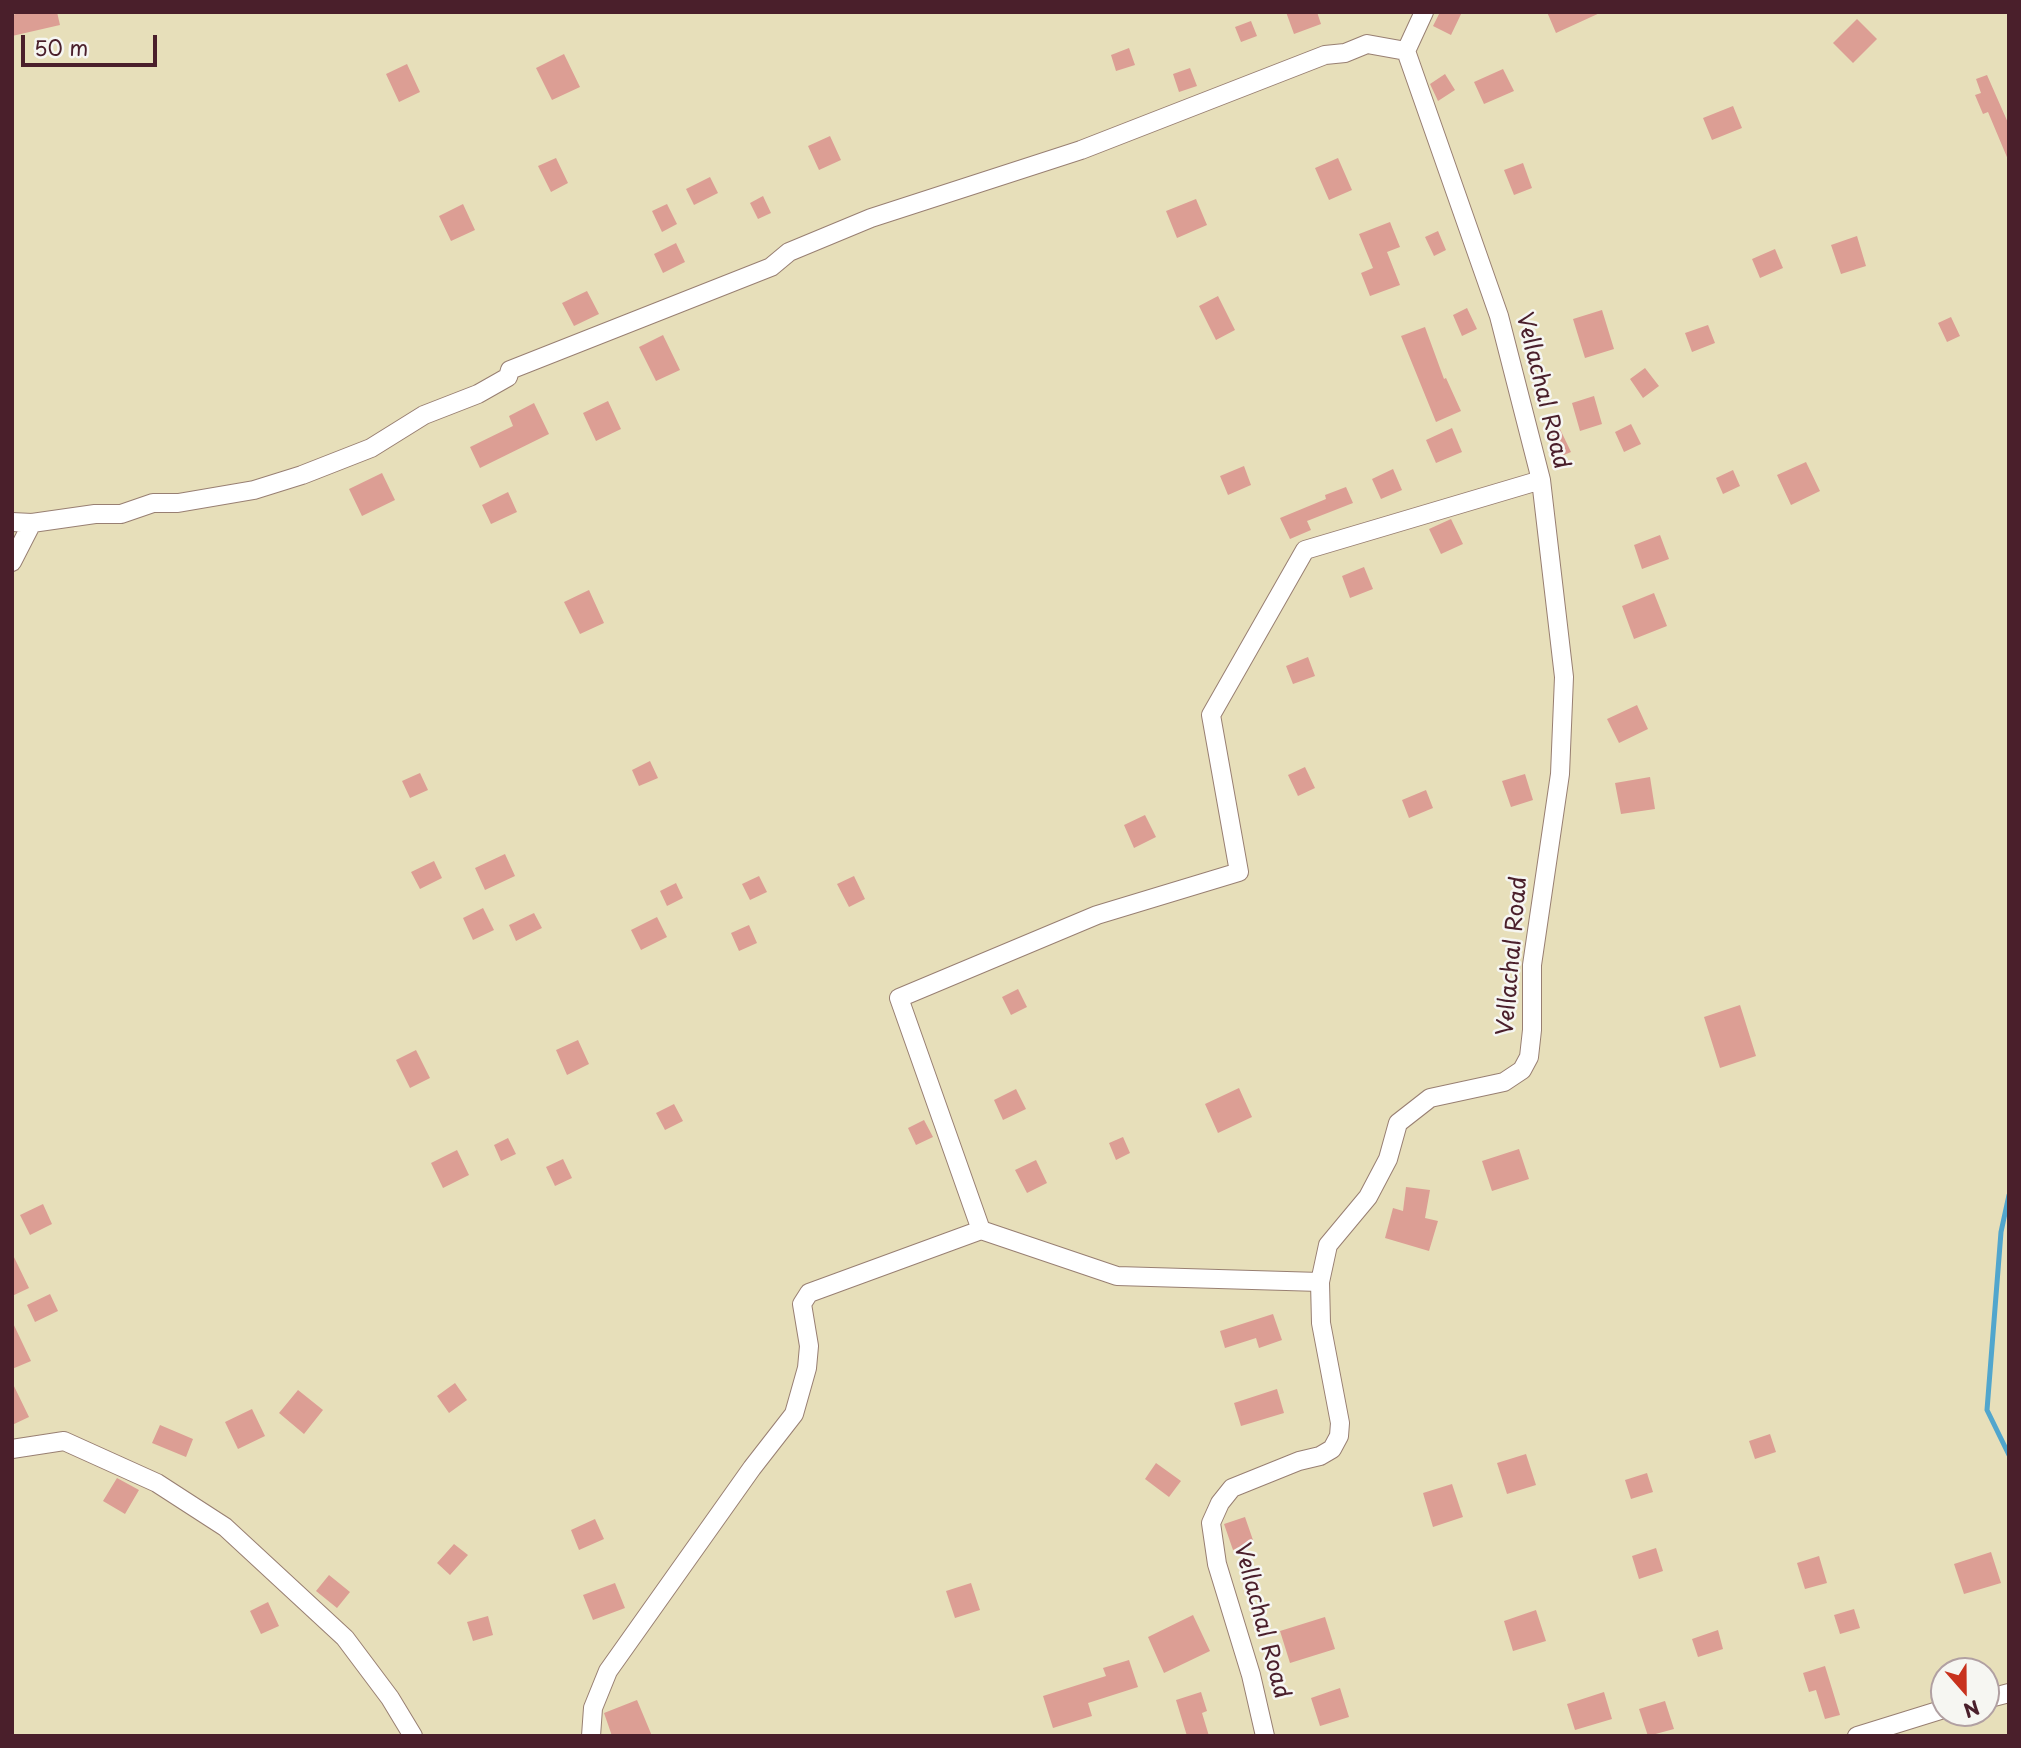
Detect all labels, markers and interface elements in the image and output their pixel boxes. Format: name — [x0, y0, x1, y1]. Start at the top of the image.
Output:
scale bar — [24, 21, 161, 65]
text: 50 m — [34, 31, 88, 63]
street label: Vellachal Road — [1509, 310, 1575, 472]
street label: Vellachal Road — [1492, 875, 1534, 1037]
street label: Vellachal Road — [1227, 1540, 1295, 1702]
north arrow — [1930, 1657, 2000, 1727]
text: N — [1960, 1694, 1984, 1726]

